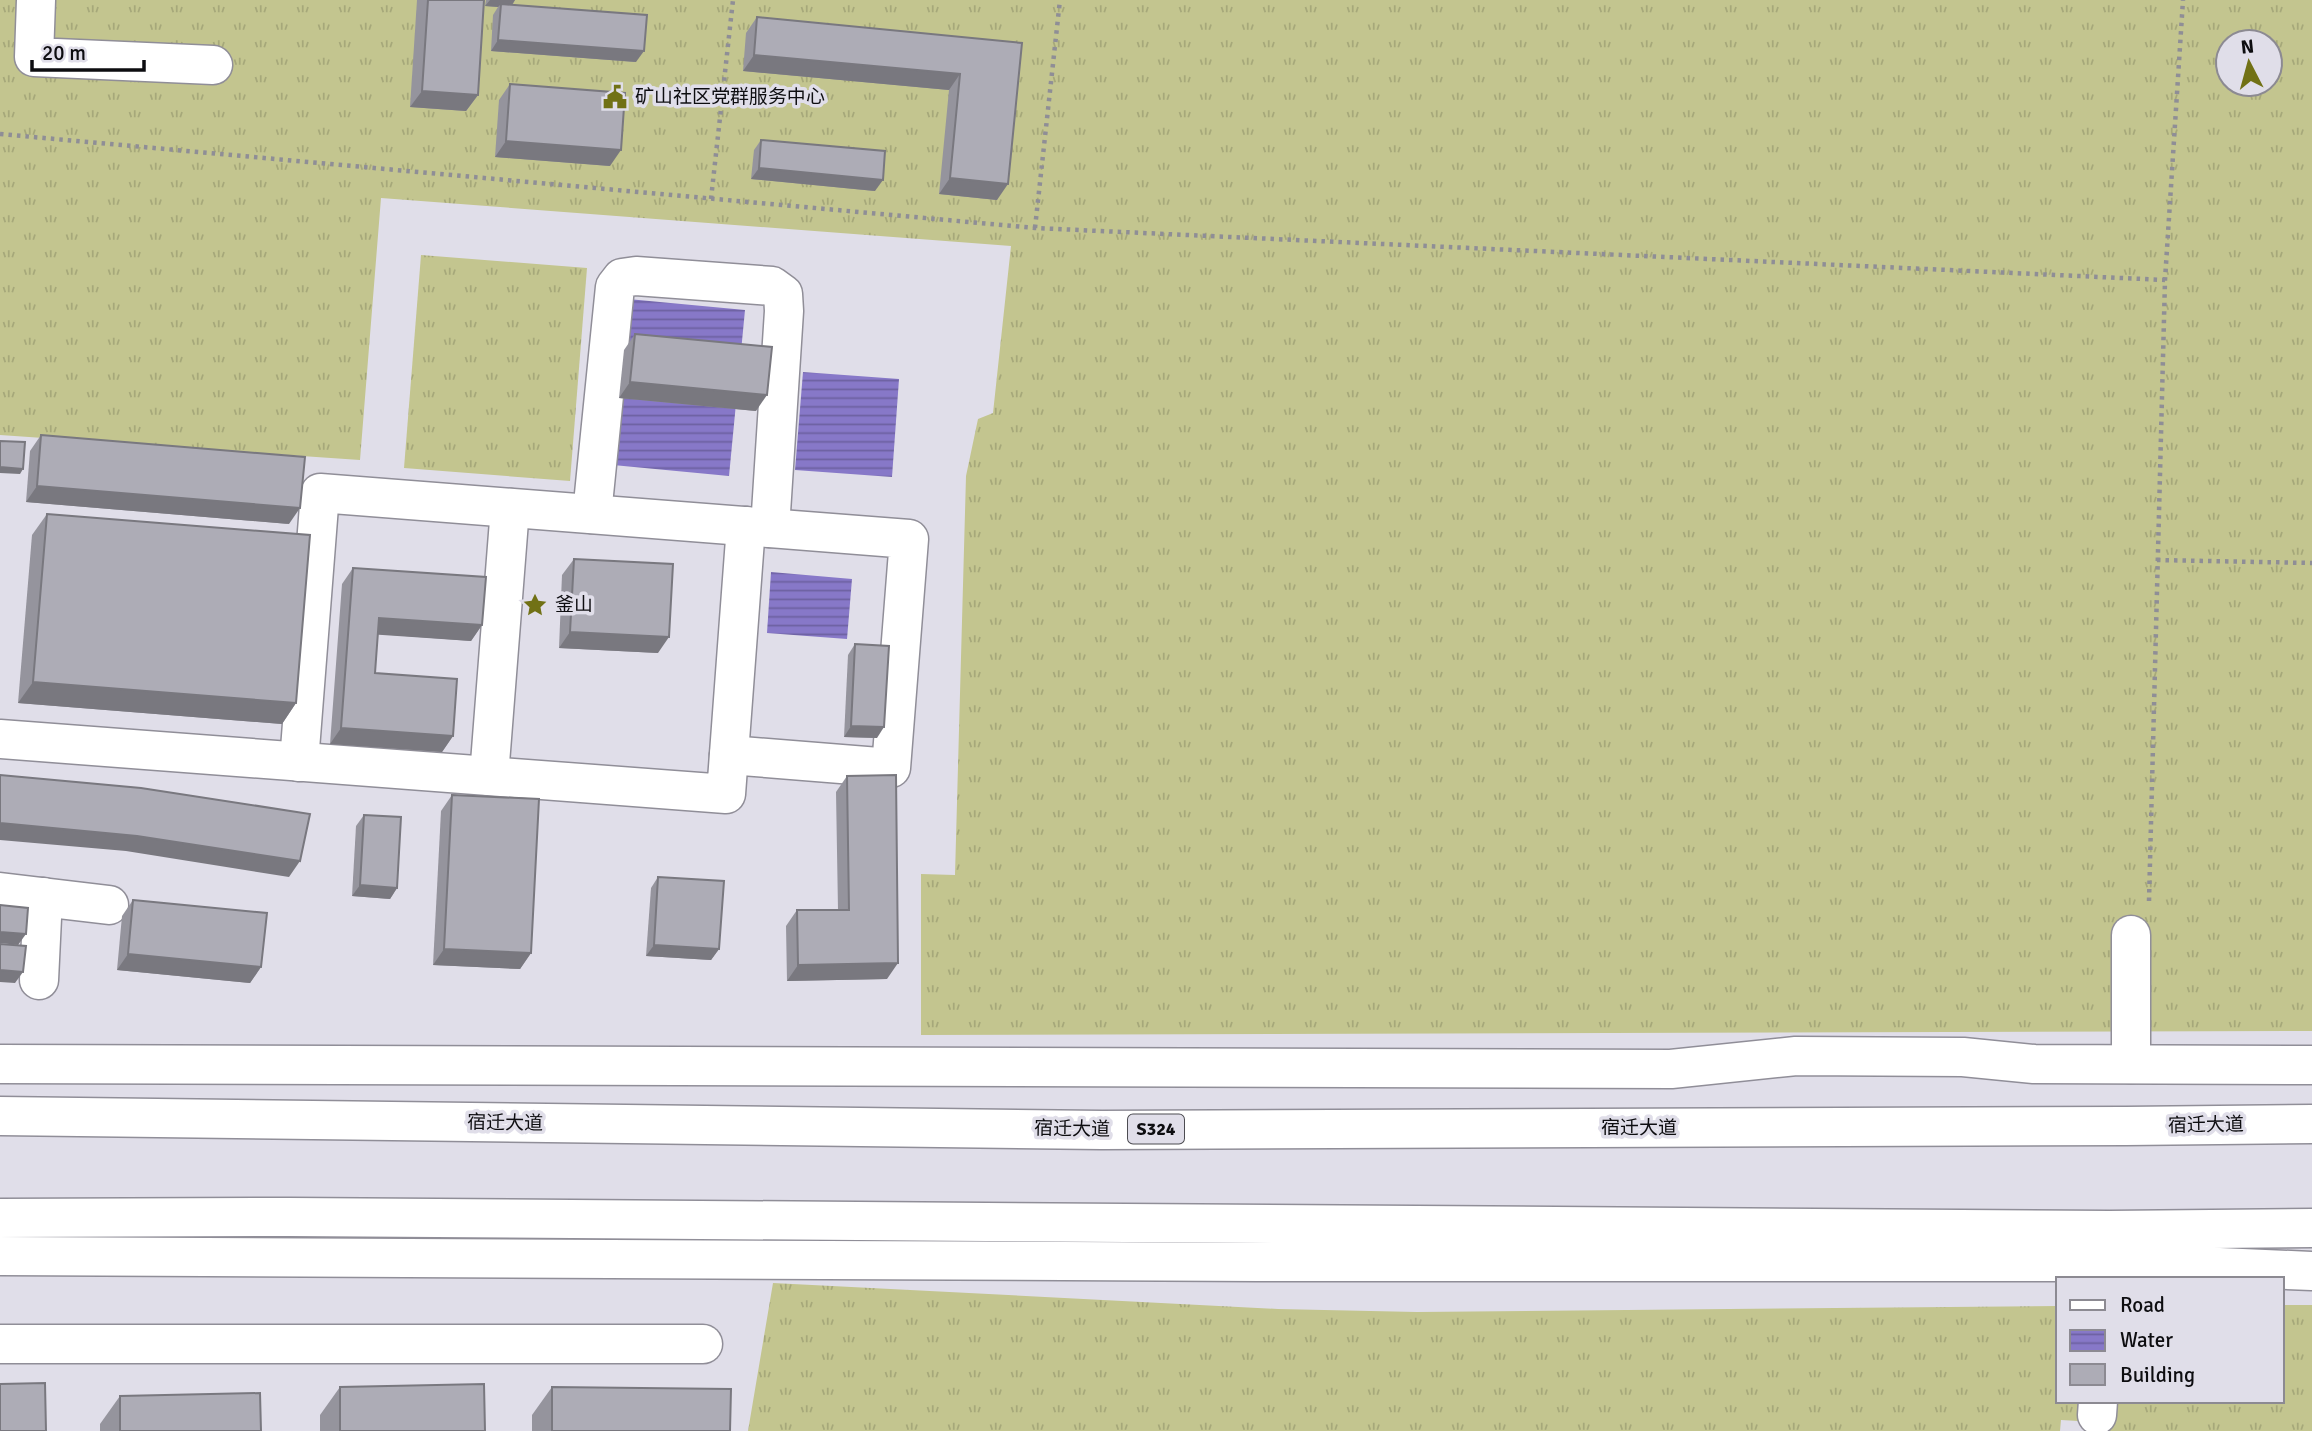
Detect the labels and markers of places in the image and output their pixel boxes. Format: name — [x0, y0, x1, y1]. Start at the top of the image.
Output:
public building icon: 矿山社区党群服务中心 — [601, 83, 629, 111]
place label: 矿山社区党群服务中心 — [635, 85, 825, 109]
place icon: 釜山 — [521, 591, 549, 619]
place label: 釜山 — [555, 593, 593, 617]

